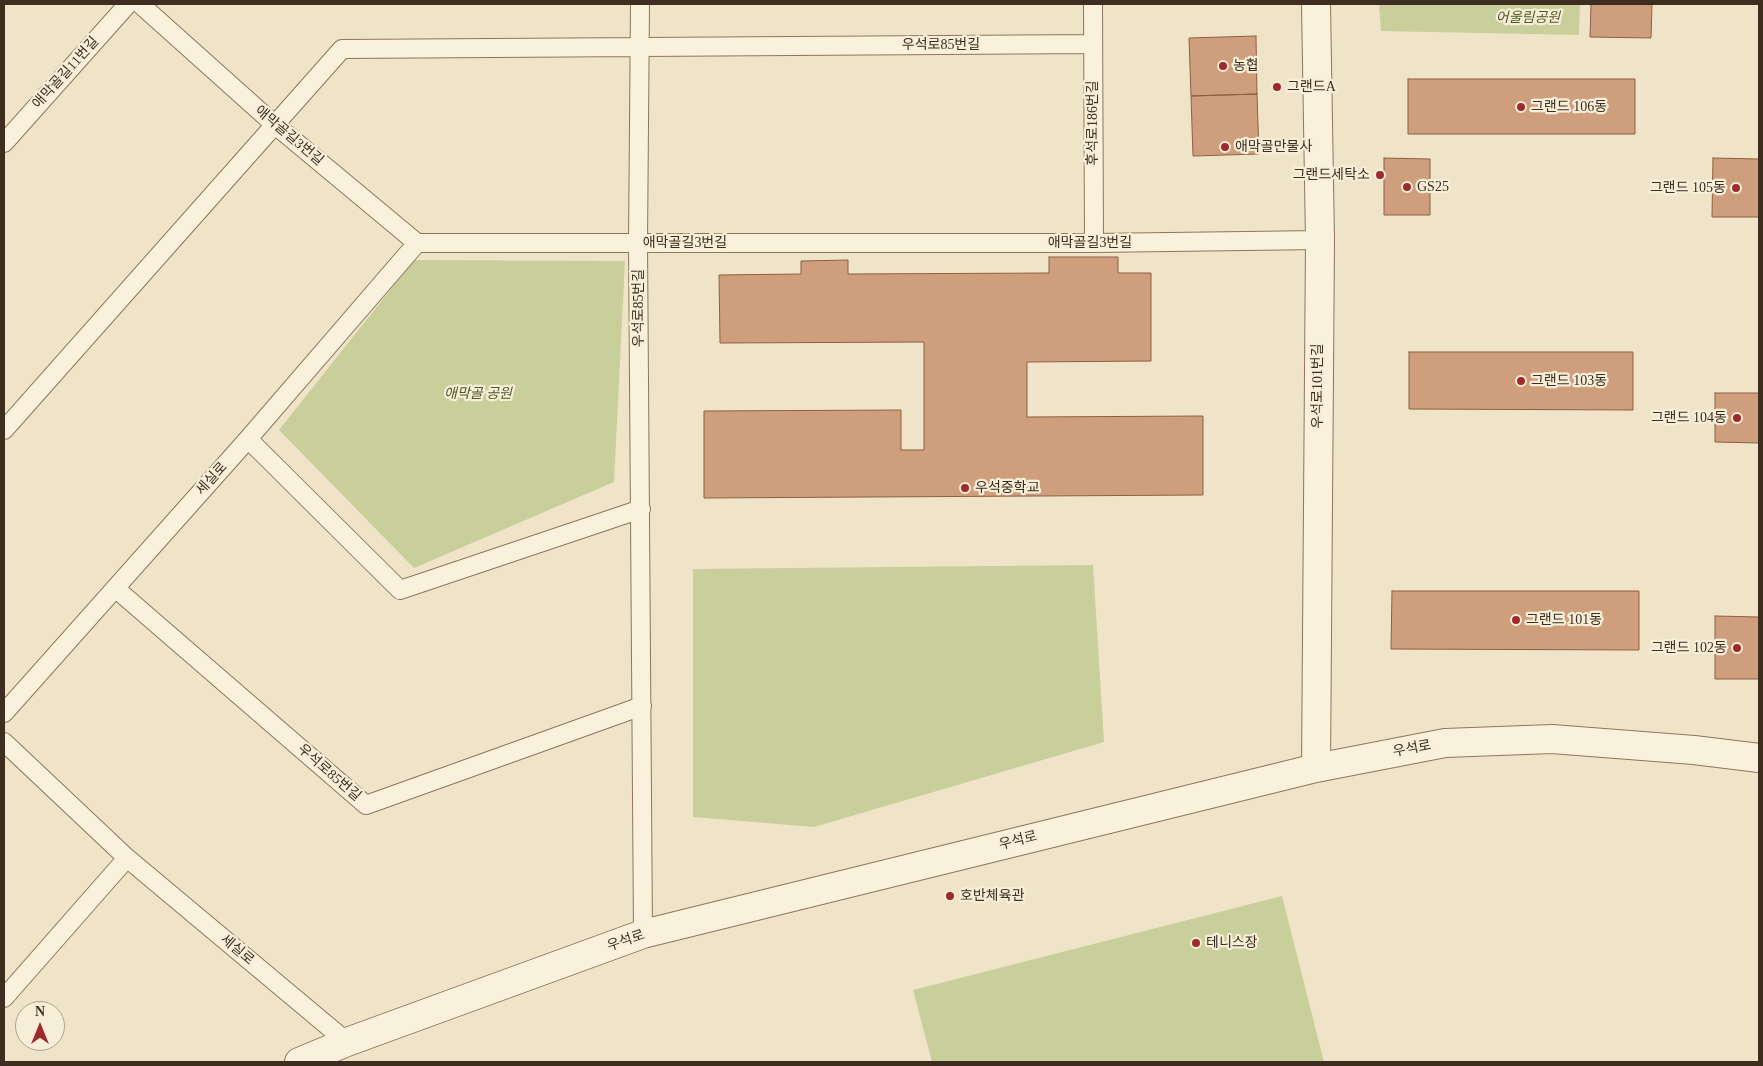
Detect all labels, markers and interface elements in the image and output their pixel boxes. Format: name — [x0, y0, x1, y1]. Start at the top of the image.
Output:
park label: 어울림공원 — [1496, 10, 1560, 26]
street label: 애막골길11번길 — [29, 34, 103, 112]
street label: 우석로85번길 — [902, 37, 980, 53]
place label: 농협 — [1233, 58, 1259, 74]
marker: 농협 — [1217, 60, 1229, 72]
place label: 그랜드A — [1287, 79, 1336, 95]
street label: 후석로186번길 — [1085, 80, 1101, 166]
marker: 그랜드A — [1271, 81, 1283, 93]
place label: 그랜드 106동 — [1531, 99, 1607, 115]
marker: 그랜드 106동 — [1515, 101, 1527, 113]
street label: 애막골길3번길 — [251, 102, 327, 170]
place label: 애막골만물사 — [1235, 139, 1312, 155]
marker: 애막골만물사 — [1219, 141, 1231, 153]
place label: 그랜드세탁소 — [1293, 167, 1370, 183]
marker: 그랜드세탁소 — [1374, 169, 1386, 181]
place label: GS25 — [1417, 179, 1449, 195]
place label: 그랜드 105동 — [1650, 180, 1726, 196]
marker: GS25 — [1401, 181, 1413, 193]
marker: 그랜드 105동 — [1730, 182, 1742, 194]
street label: 애막골길3번길 — [643, 235, 727, 251]
street label: 애막골길3번길 — [1048, 235, 1132, 251]
street label: 우석로85번길 — [631, 269, 647, 347]
street label: 우석로101번길 — [1310, 343, 1326, 429]
place label: 그랜드 103동 — [1531, 373, 1607, 389]
marker: 그랜드 103동 — [1515, 375, 1527, 387]
park label: 애막골 공원 — [444, 386, 512, 402]
place label: 그랜드 104동 — [1651, 410, 1727, 426]
marker: 그랜드 104동 — [1731, 412, 1743, 424]
street label: 세실로 — [193, 459, 231, 499]
place label: 우석중학교 — [975, 480, 1039, 496]
marker: 우석중학교 — [959, 482, 971, 494]
place label: 그랜드 101동 — [1526, 612, 1602, 628]
marker: 그랜드 101동 — [1510, 614, 1522, 626]
place label: 그랜드 102동 — [1651, 640, 1727, 656]
marker: 그랜드 102동 — [1731, 642, 1743, 654]
street label: 우석로 — [1391, 737, 1433, 761]
street label: 우석로85번길 — [294, 741, 364, 805]
street label: 우석로 — [997, 828, 1039, 854]
place label: 호반체육관 — [960, 888, 1024, 904]
marker: 호반체육관 — [944, 890, 956, 902]
street label: 우석로 — [605, 927, 647, 955]
street label: 세실로 — [217, 931, 257, 969]
place label: 테니스장 — [1206, 935, 1258, 951]
marker: 테니스장 — [1190, 937, 1202, 949]
north arrow — [15, 1001, 65, 1051]
text: N — [35, 1004, 45, 1019]

